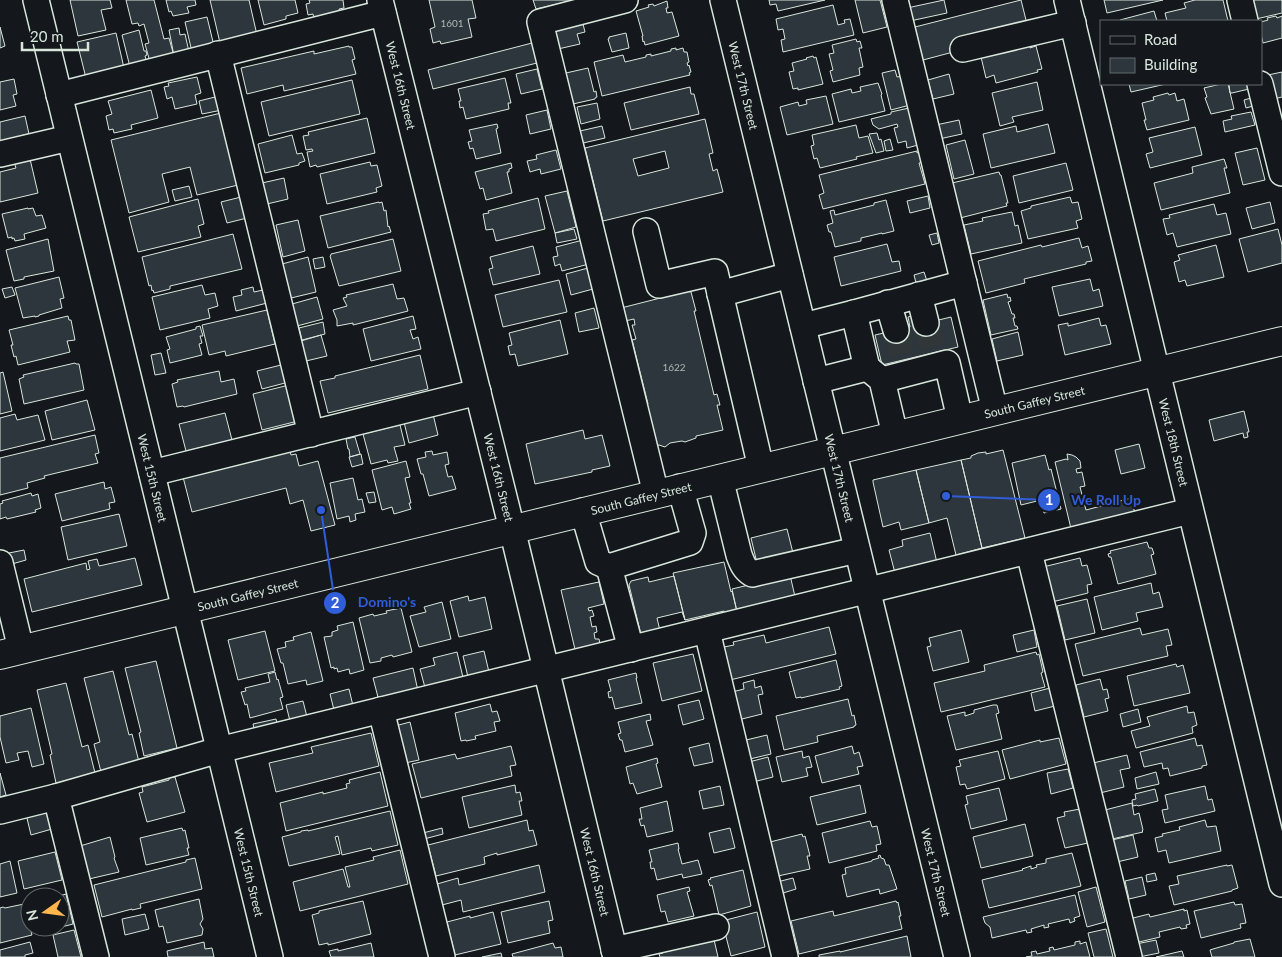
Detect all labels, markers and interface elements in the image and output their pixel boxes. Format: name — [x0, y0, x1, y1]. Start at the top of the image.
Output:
house number: 1601 — [440, 17, 464, 29]
scale bar — [22, 20, 89, 52]
legend — [1100, 20, 1262, 85]
text: 20 m — [30, 27, 64, 45]
text: Road — [1144, 30, 1177, 48]
street label: West 16th Street — [383, 40, 420, 132]
street label: West 17th Street — [726, 40, 762, 132]
text: Building — [1144, 55, 1197, 73]
house number: 1622 — [662, 361, 686, 373]
street label: South Gaffey Street — [982, 382, 1087, 421]
street label: West 18th Street — [1156, 397, 1192, 489]
street label: West 15th Street — [135, 432, 171, 524]
street label: West 16th Street — [481, 432, 517, 524]
street label: West 17th Street — [822, 432, 858, 524]
street label: South Gaffey Street — [589, 478, 694, 518]
callout: We Roll Up — [1036, 486, 1151, 515]
text: 1 — [1045, 490, 1053, 508]
text: We Roll Up — [1071, 491, 1141, 508]
street label: South Gaffey Street — [196, 575, 300, 614]
callout: Domino's — [323, 588, 426, 617]
text: 2 — [331, 593, 340, 611]
text: Domino's — [358, 593, 416, 610]
street label: West 16th Street — [577, 826, 613, 918]
street label: West 15th Street — [231, 827, 267, 919]
street label: West 17th Street — [918, 827, 954, 919]
north arrow — [20, 887, 70, 937]
text: N — [22, 908, 41, 923]

